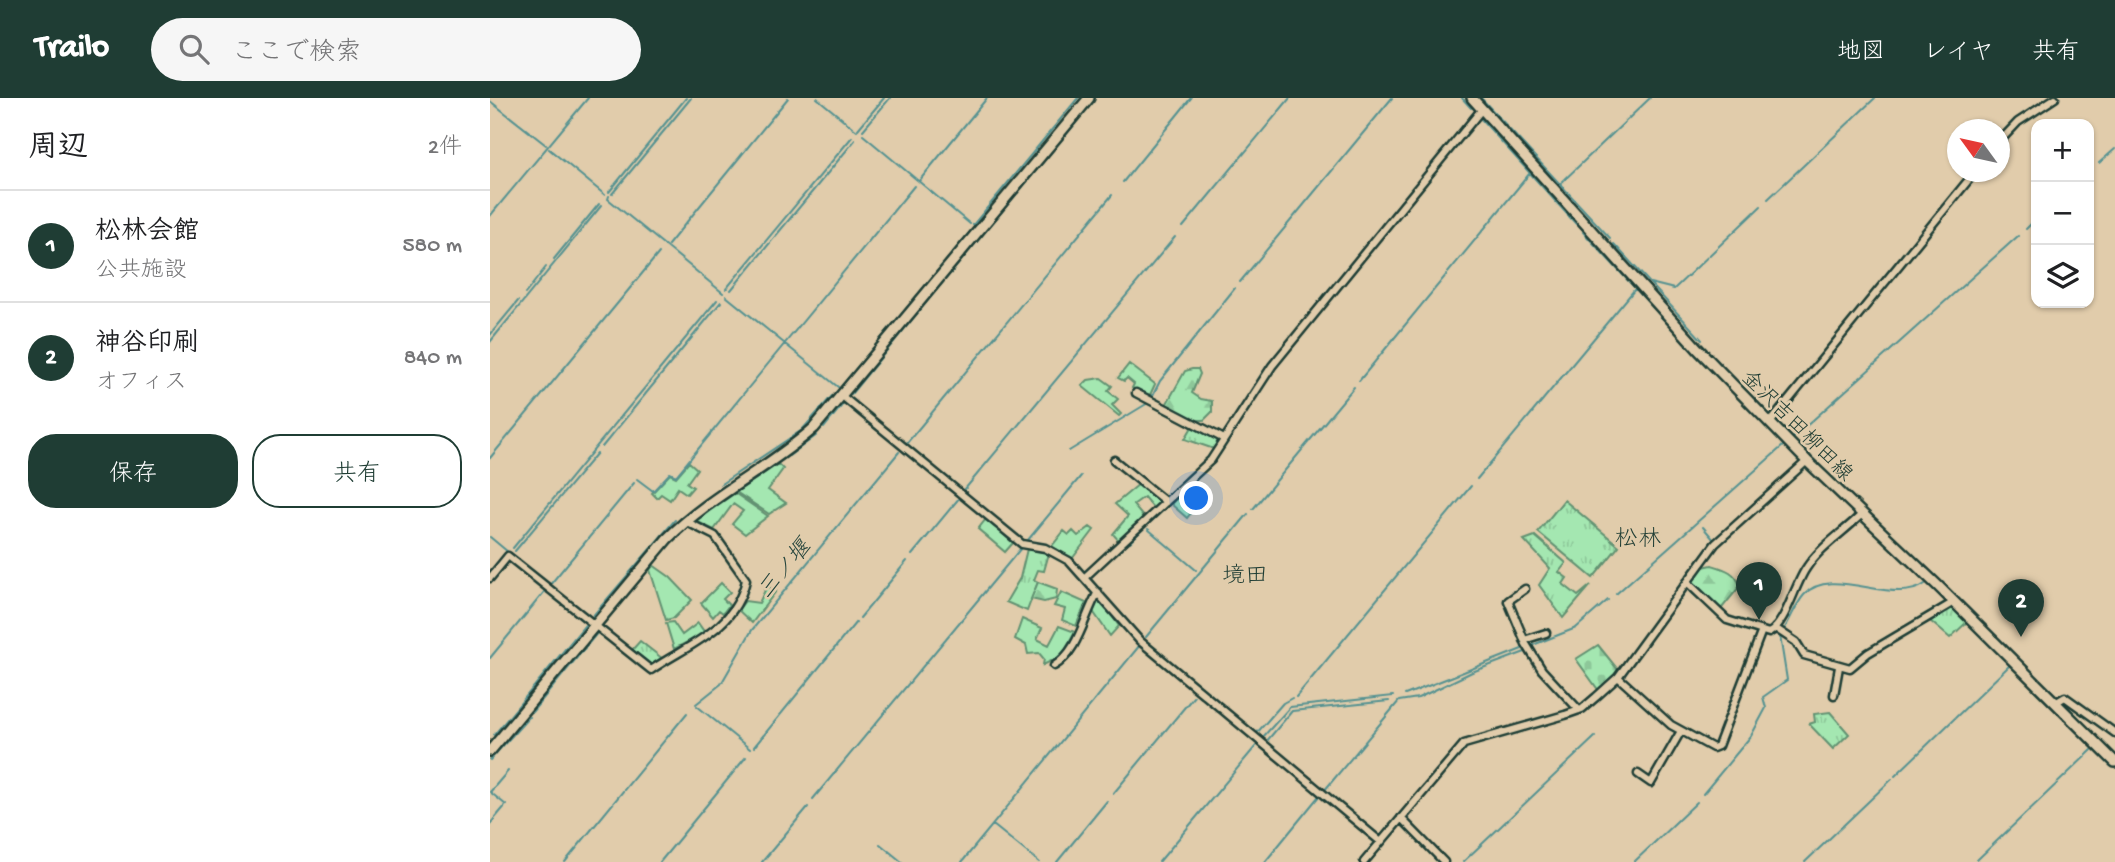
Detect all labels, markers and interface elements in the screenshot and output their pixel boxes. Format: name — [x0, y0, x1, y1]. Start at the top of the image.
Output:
search box — [151, 18, 641, 81]
text: Trailo — [35, 30, 109, 68]
icon: search — [175, 30, 213, 68]
text: ここで検索 — [231, 39, 361, 70]
text: 地図 — [1837, 39, 1885, 68]
text: レイヤ — [1923, 39, 1994, 68]
text: 共有 — [2032, 39, 2080, 68]
north arrow — [1947, 119, 2010, 182]
map controls — [2031, 119, 2094, 308]
button: + — [2031, 119, 2094, 182]
text: 周辺 — [28, 132, 88, 167]
text: 2件 — [428, 135, 462, 162]
button: − — [2031, 182, 2094, 245]
text: 松林会館 — [95, 218, 199, 249]
text: 1 — [46, 233, 56, 260]
text: 580 m — [402, 233, 462, 260]
button: layers — [2031, 245, 2094, 308]
text: 公共施設 — [95, 258, 187, 285]
text: 神谷印刷 — [95, 330, 199, 361]
text: 2 — [45, 345, 57, 372]
text: 840 m — [404, 345, 462, 372]
street label: 金沢吉田柳田線 — [1735, 365, 1858, 488]
text: オフィス — [95, 370, 187, 397]
button: 保存 — [28, 434, 238, 508]
button: 共有 — [252, 434, 462, 508]
your location — [1179, 481, 1213, 515]
district label: 松林 — [1615, 526, 1661, 554]
water label: 三ノ堰 — [753, 533, 820, 605]
pin: 1 — [1736, 562, 1782, 620]
district label: 境田 — [1222, 563, 1268, 591]
pin: 2 — [1998, 579, 2044, 637]

